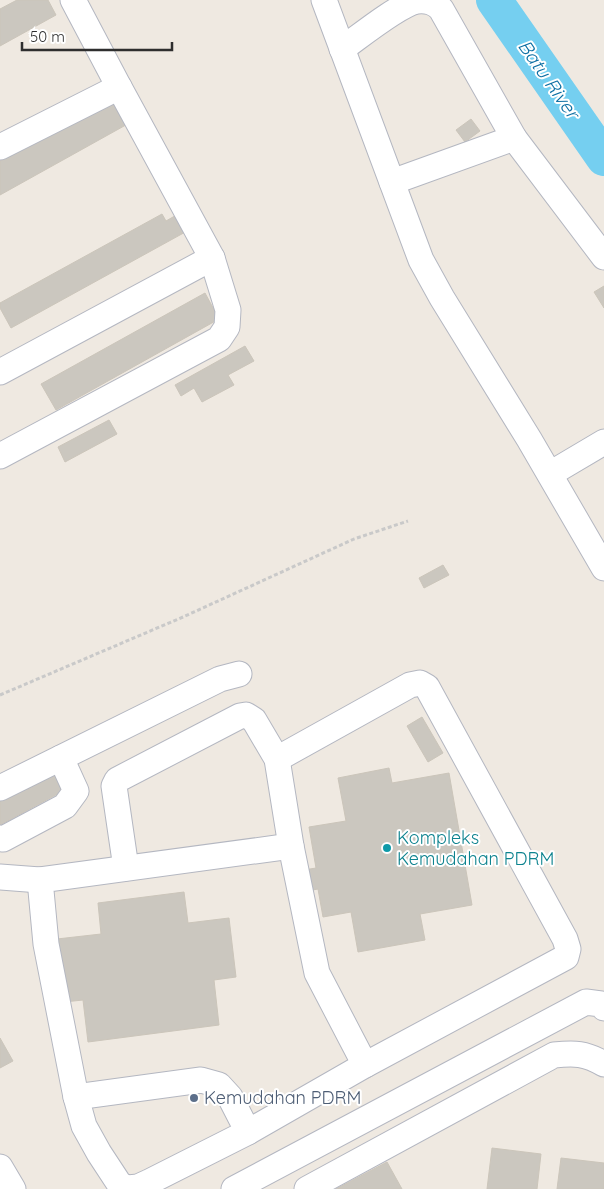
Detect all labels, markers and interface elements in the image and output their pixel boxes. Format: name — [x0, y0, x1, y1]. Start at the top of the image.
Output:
scale bar — [22, 20, 172, 52]
text: 50 m — [30, 27, 65, 46]
water label: Batu River — [513, 35, 587, 125]
place label: Kompleks Kemudahan PDRM — [397, 826, 554, 870]
marker: Kompleks Kemudahan PDRM — [381, 842, 393, 854]
place label: Kemudahan PDRM — [204, 1086, 361, 1109]
marker: Kemudahan PDRM — [188, 1092, 200, 1104]

